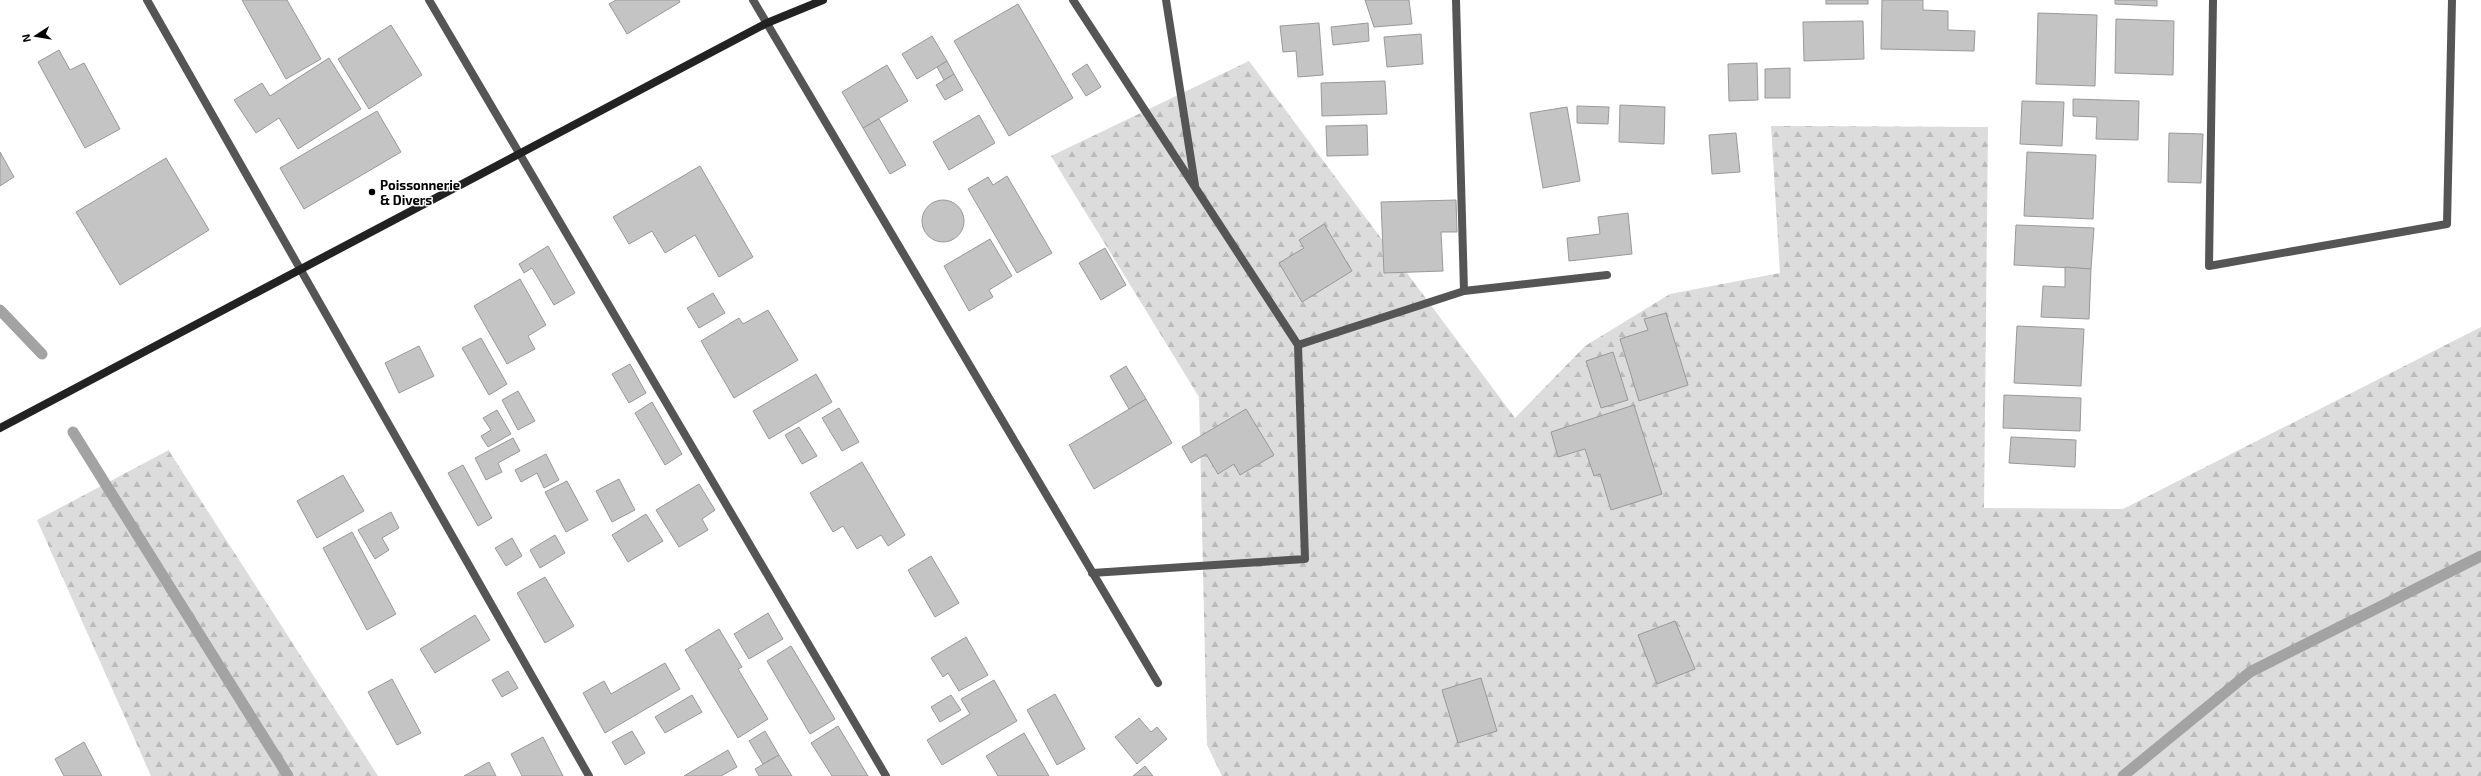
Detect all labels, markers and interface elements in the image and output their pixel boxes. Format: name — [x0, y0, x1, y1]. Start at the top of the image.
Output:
north arrow — [16, 16, 56, 56]
text: N — [19, 33, 33, 43]
place label: Poissonnerie & Divers — [380, 177, 460, 208]
marker: Poissonnerie & Divers — [367, 187, 377, 197]

